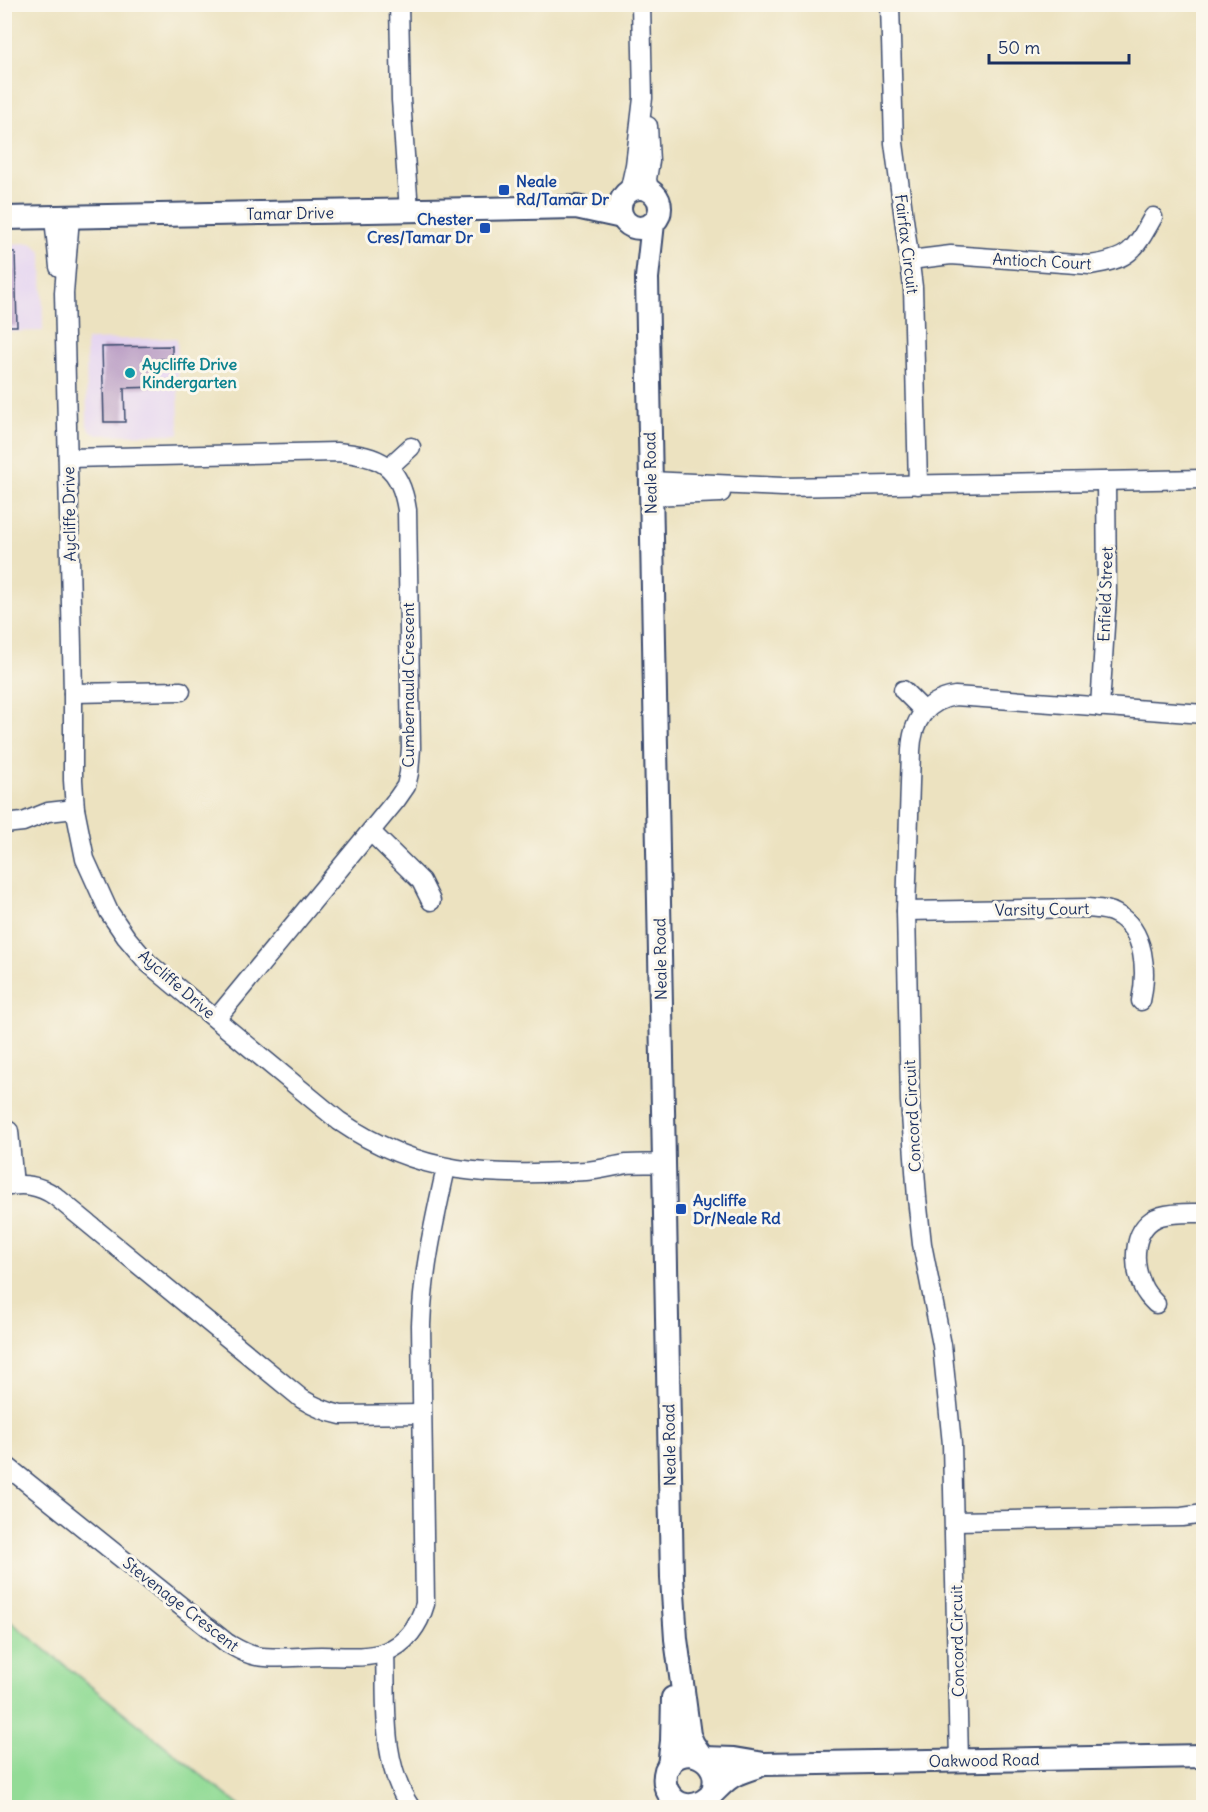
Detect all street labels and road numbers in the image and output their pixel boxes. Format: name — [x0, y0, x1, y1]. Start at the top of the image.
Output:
street label: Fairfax Circuit — [891, 193, 923, 296]
street label: Tamar Drive — [246, 202, 334, 224]
street label: Antioch Court — [992, 248, 1093, 274]
street label: Neale Road — [639, 432, 661, 514]
street label: Aycliffe Drive — [58, 466, 80, 562]
street label: Enfield Street — [1093, 545, 1117, 642]
street label: Cumbernauld Crescent — [398, 602, 418, 768]
street label: Varsity Court — [994, 898, 1090, 920]
street label: Neale Road — [649, 918, 671, 1000]
street label: Aycliffe Drive — [135, 945, 219, 1023]
street label: Concord Circuit — [899, 1059, 925, 1173]
street label: Neale Road — [658, 1404, 680, 1486]
street label: Stevenage Crescent — [119, 1552, 244, 1656]
street label: Concord Circuit — [946, 1584, 968, 1697]
street label: Oakwood Road — [928, 1749, 1040, 1771]

